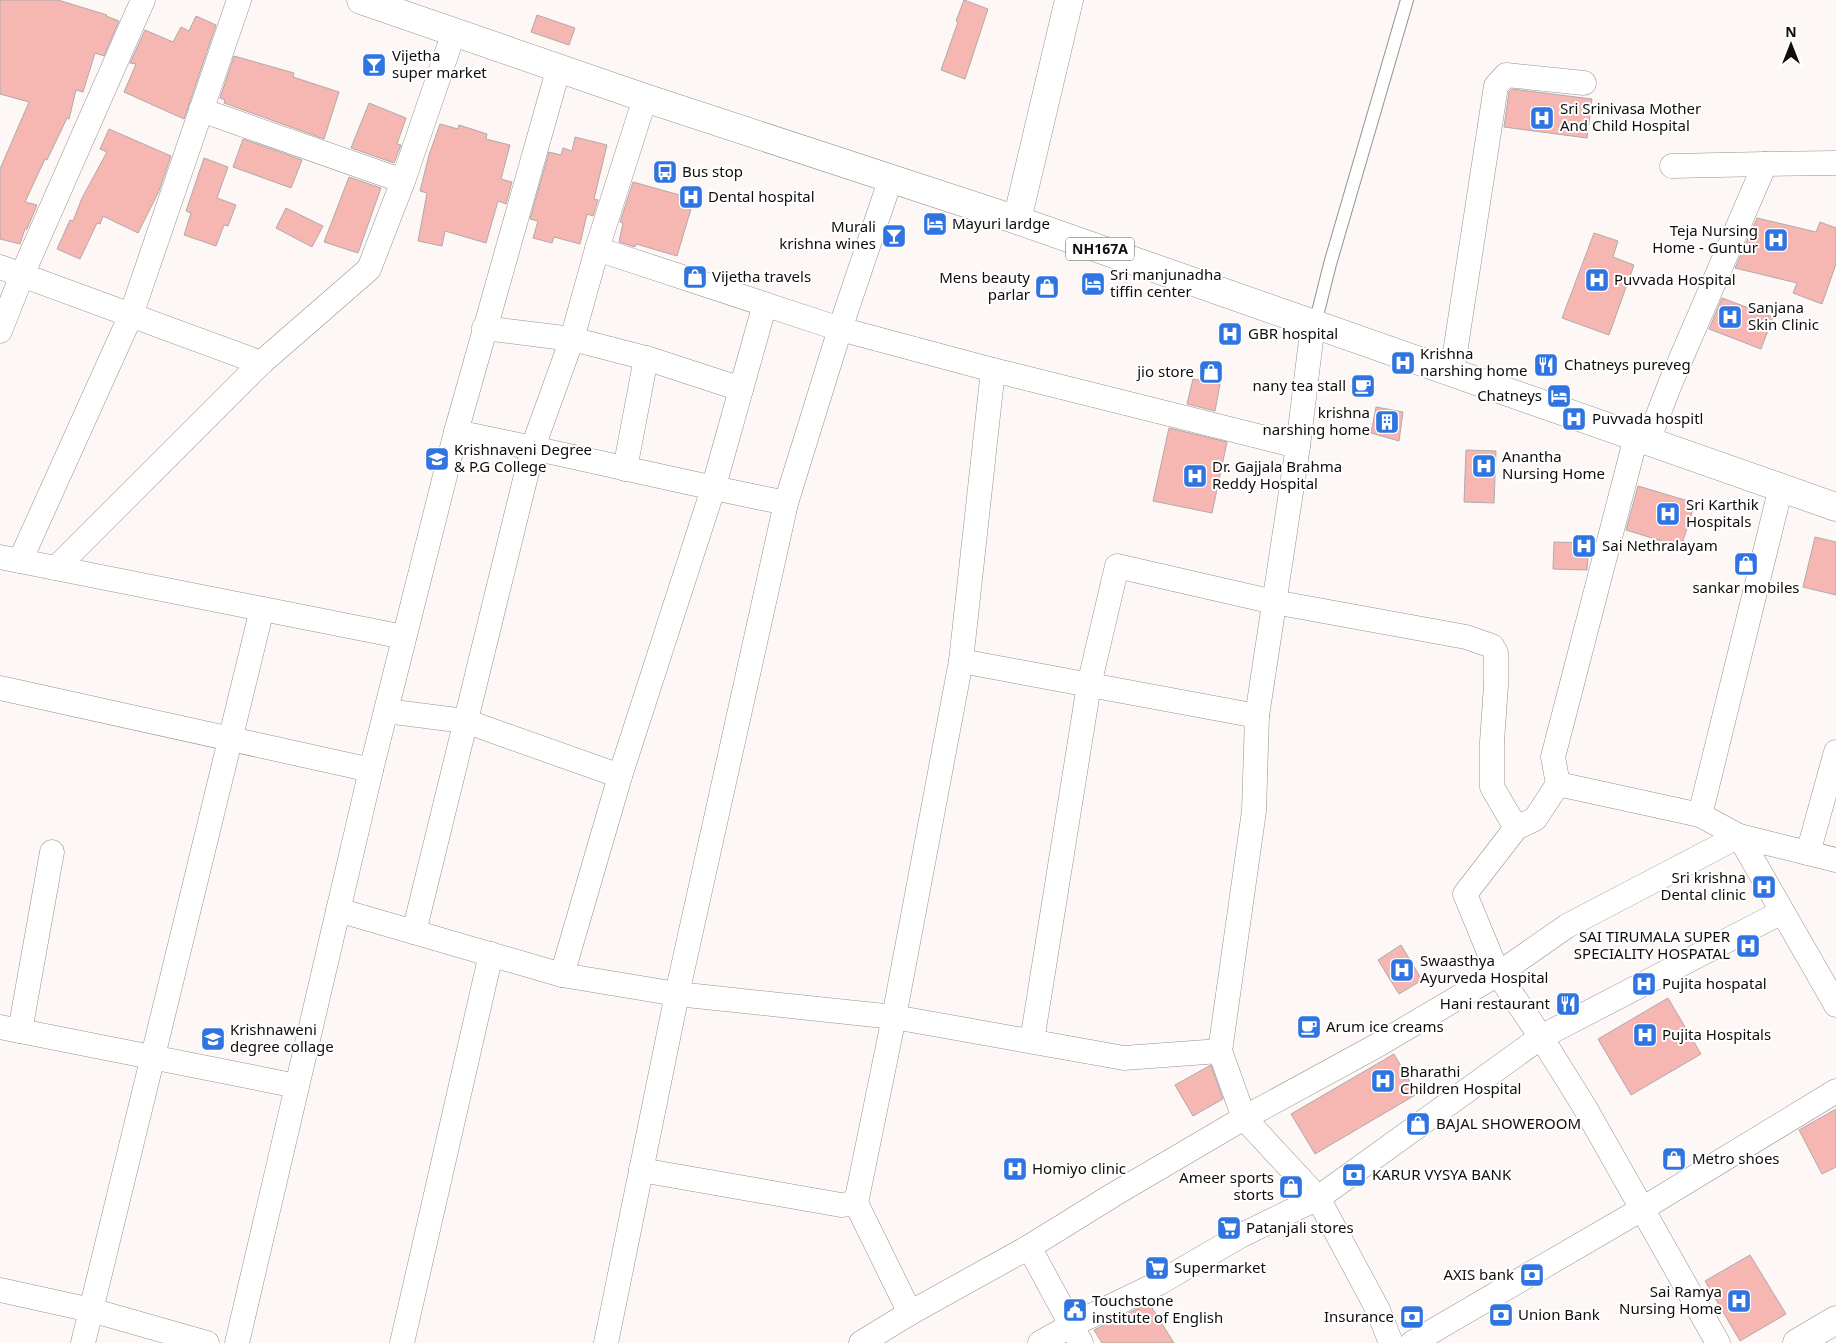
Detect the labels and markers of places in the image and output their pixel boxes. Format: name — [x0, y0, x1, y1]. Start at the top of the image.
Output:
place label: Vijetha super market — [392, 45, 487, 82]
bar icon: Vijetha super market — [361, 52, 387, 78]
place label: Sri Srinivasa Mother And Child Hospital — [1560, 98, 1701, 135]
hospital icon: Sri Srinivasa Mother And Child Hospital — [1529, 105, 1555, 131]
bus stop icon: Bus stop — [652, 159, 678, 185]
place label: Bus stop — [682, 161, 743, 181]
hospital icon: Dental hospital — [678, 184, 704, 210]
place label: Dental hospital — [708, 186, 815, 206]
hotel icon: Mayuri lardge — [922, 211, 948, 237]
place label: Mayuri lardge — [952, 213, 1050, 233]
place label: Murali krishna wines — [779, 216, 876, 253]
place label: Teja Nursing Home - Guntur — [1652, 220, 1758, 257]
bar icon: Murali krishna wines — [881, 223, 907, 249]
hospital icon: Teja Nursing Home - Guntur — [1763, 227, 1789, 253]
shop icon: Vijetha travels — [682, 264, 708, 290]
place label: Sri manjunadha tiffin center — [1110, 264, 1222, 301]
place label: Vijetha travels — [712, 266, 811, 286]
place label: Mens beauty parlar — [939, 267, 1030, 304]
hospital icon: Puvvada Hospital — [1584, 267, 1610, 293]
place label: Puvvada Hospital — [1614, 269, 1736, 289]
hotel icon: Sri manjunadha tiffin center — [1080, 271, 1106, 297]
shop icon: Mens beauty parlar — [1034, 274, 1060, 300]
place label: Sanjana Skin Clinic — [1748, 297, 1819, 334]
hospital icon: Sanjana Skin Clinic — [1717, 304, 1743, 330]
hospital icon: GBR hospital — [1217, 321, 1243, 347]
place label: GBR hospital — [1248, 323, 1338, 343]
place label: Krishna narshing home — [1420, 343, 1527, 380]
hospital icon: Krishna narshing home — [1390, 350, 1416, 376]
restaurant icon: Chatneys pureveg — [1533, 352, 1559, 378]
place label: Chatneys pureveg — [1564, 354, 1691, 374]
shop icon: jio store — [1198, 359, 1224, 385]
place label: jio store — [1136, 361, 1194, 381]
cafe icon: nany tea stall — [1350, 373, 1376, 399]
place label: nany tea stall — [1253, 375, 1346, 395]
hotel icon: Chatneys — [1546, 383, 1572, 409]
place label: Chatneys — [1477, 385, 1542, 405]
place label: krishna narshing home — [1263, 402, 1370, 439]
hospital icon: Puvvada hospitl — [1561, 406, 1587, 432]
place label: Puvvada hospitl — [1592, 408, 1703, 428]
building icon: krishna narshing home — [1374, 409, 1400, 435]
place label: Krishnaveni Degree & P.G College — [454, 439, 592, 476]
school or university icon: Krishnaveni Degree & P.G College — [424, 446, 450, 472]
place label: Anantha Nursing Home — [1502, 446, 1605, 483]
hospital icon: Anantha Nursing Home — [1471, 453, 1497, 479]
place label: Dr. Gajjala Brahma Reddy Hospital — [1212, 456, 1342, 493]
hospital icon: Dr. Gajjala Brahma Reddy Hospital — [1182, 463, 1208, 489]
place label: Sri Karthik Hospitals — [1686, 494, 1759, 531]
hospital icon: Sri Karthik Hospitals — [1655, 501, 1681, 527]
hospital icon: Sai Nethralayam — [1571, 533, 1597, 559]
place label: Sai Nethralayam — [1602, 535, 1718, 555]
shop icon: sankar mobiles — [1733, 551, 1759, 577]
place label: sankar mobiles — [1692, 577, 1800, 597]
place label: Sri krishna Dental clinic — [1660, 867, 1746, 904]
hospital icon: Sri krishna Dental clinic — [1751, 874, 1777, 900]
place label: SAI TIRUMALA SUPER SPECIALITY HOSPATAL — [1574, 926, 1731, 963]
hospital icon: SAI TIRUMALA SUPER SPECIALITY HOSPATAL — [1735, 933, 1761, 959]
place label: Swaasthya Ayurveda Hospital — [1420, 950, 1549, 987]
hospital icon: Swaasthya Ayurveda Hospital — [1389, 957, 1415, 983]
hospital icon: Pujita hospatal — [1631, 971, 1657, 997]
place label: Pujita hospatal — [1662, 973, 1767, 993]
restaurant icon: Hani restaurant — [1555, 991, 1581, 1017]
place label: Hani restaurant — [1440, 993, 1551, 1013]
cafe icon: Arum ice creams — [1296, 1014, 1322, 1040]
place label: Arum ice creams — [1326, 1016, 1444, 1036]
place label: Krishnaweni degree collage — [230, 1019, 334, 1056]
hospital icon: Pujita Hospitals — [1632, 1022, 1658, 1048]
place label: Pujita Hospitals — [1662, 1024, 1771, 1044]
school or university icon: Krishnaweni degree collage — [200, 1026, 226, 1052]
place label: Bharathi Children Hospital — [1400, 1061, 1521, 1098]
hospital icon: Bharathi Children Hospital — [1370, 1068, 1396, 1094]
shop icon: BAJAL SHOWEROOM — [1405, 1111, 1431, 1137]
place label: BAJAL SHOWEROOM — [1436, 1113, 1581, 1133]
shop icon: Metro shoes — [1661, 1146, 1687, 1172]
place label: Metro shoes — [1692, 1148, 1780, 1168]
hospital icon: Homiyo clinic — [1002, 1156, 1028, 1182]
place label: Homiyo clinic — [1032, 1158, 1126, 1178]
bank icon: KARUR VYSYA BANK — [1341, 1162, 1367, 1188]
place label: KARUR VYSYA BANK — [1372, 1164, 1512, 1184]
place label: Ameer sports storts — [1179, 1167, 1274, 1204]
shop icon: Ameer sports storts — [1278, 1174, 1304, 1200]
supermarket icon: Patanjali stores — [1216, 1215, 1242, 1241]
place label: Patanjali stores — [1246, 1217, 1354, 1237]
supermarket icon: Supermarket — [1144, 1255, 1170, 1281]
place label: Supermarket — [1174, 1257, 1266, 1277]
bank icon: AXIS bank — [1519, 1262, 1545, 1288]
place label: AXIS bank — [1443, 1264, 1514, 1284]
place label: Sai Ramya Nursing Home — [1619, 1281, 1722, 1318]
hospital icon: Sai Ramya Nursing Home — [1726, 1288, 1752, 1314]
place label: Touchstone institute of English — [1092, 1290, 1223, 1327]
public building icon: Touchstone institute of English — [1062, 1297, 1088, 1323]
bank icon: Union Bank — [1488, 1302, 1514, 1328]
bank icon: Insurance — [1399, 1304, 1425, 1330]
place label: Union Bank — [1518, 1304, 1600, 1324]
place label: Insurance — [1324, 1306, 1394, 1326]

